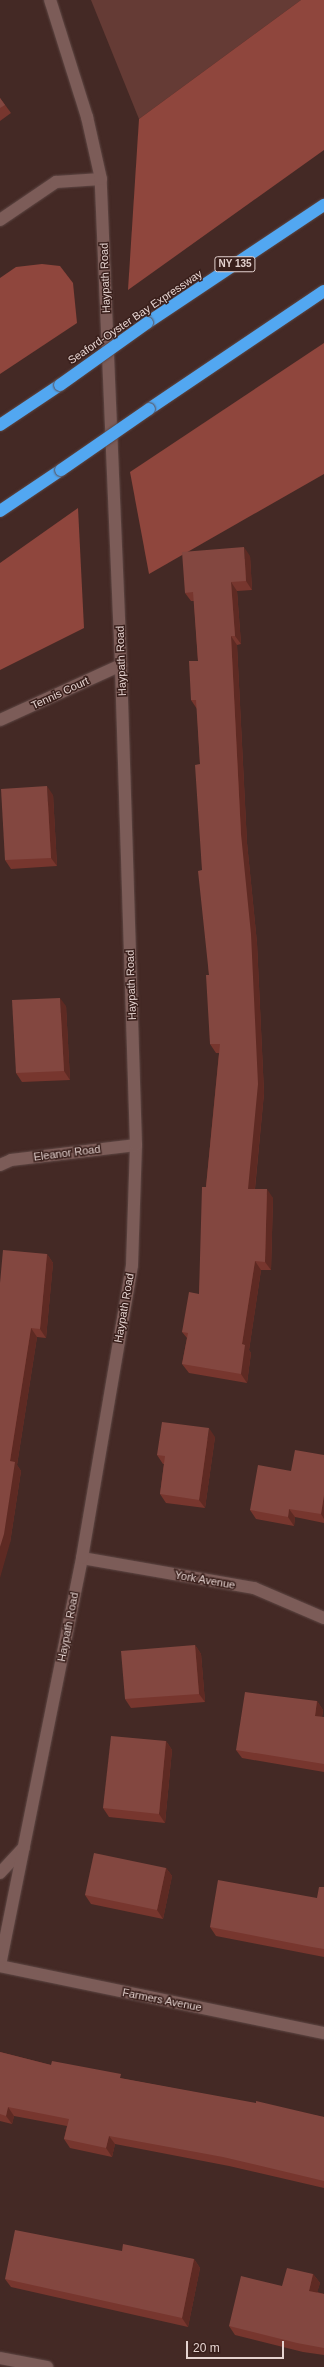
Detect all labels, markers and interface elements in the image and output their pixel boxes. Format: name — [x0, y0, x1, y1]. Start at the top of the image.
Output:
street label: Haypath Road — [97, 243, 113, 313]
road number: NY 135 — [214, 256, 256, 272]
street label: Seaford-Oyster Bay Expressway — [65, 267, 205, 367]
street label: Haypath Road — [113, 626, 129, 696]
street label: Tennis Court — [29, 674, 91, 712]
street label: Haypath Road — [123, 950, 139, 1020]
street label: Eleanor Road — [33, 1142, 101, 1164]
street label: Haypath Road — [111, 1272, 137, 1344]
street label: York Avenue — [173, 1568, 237, 1592]
street label: Haypath Road — [55, 1591, 81, 1663]
street label: Farmers Avenue — [121, 1986, 203, 2014]
scale bar — [188, 2333, 286, 2359]
text: 20 m — [193, 2341, 220, 2355]

